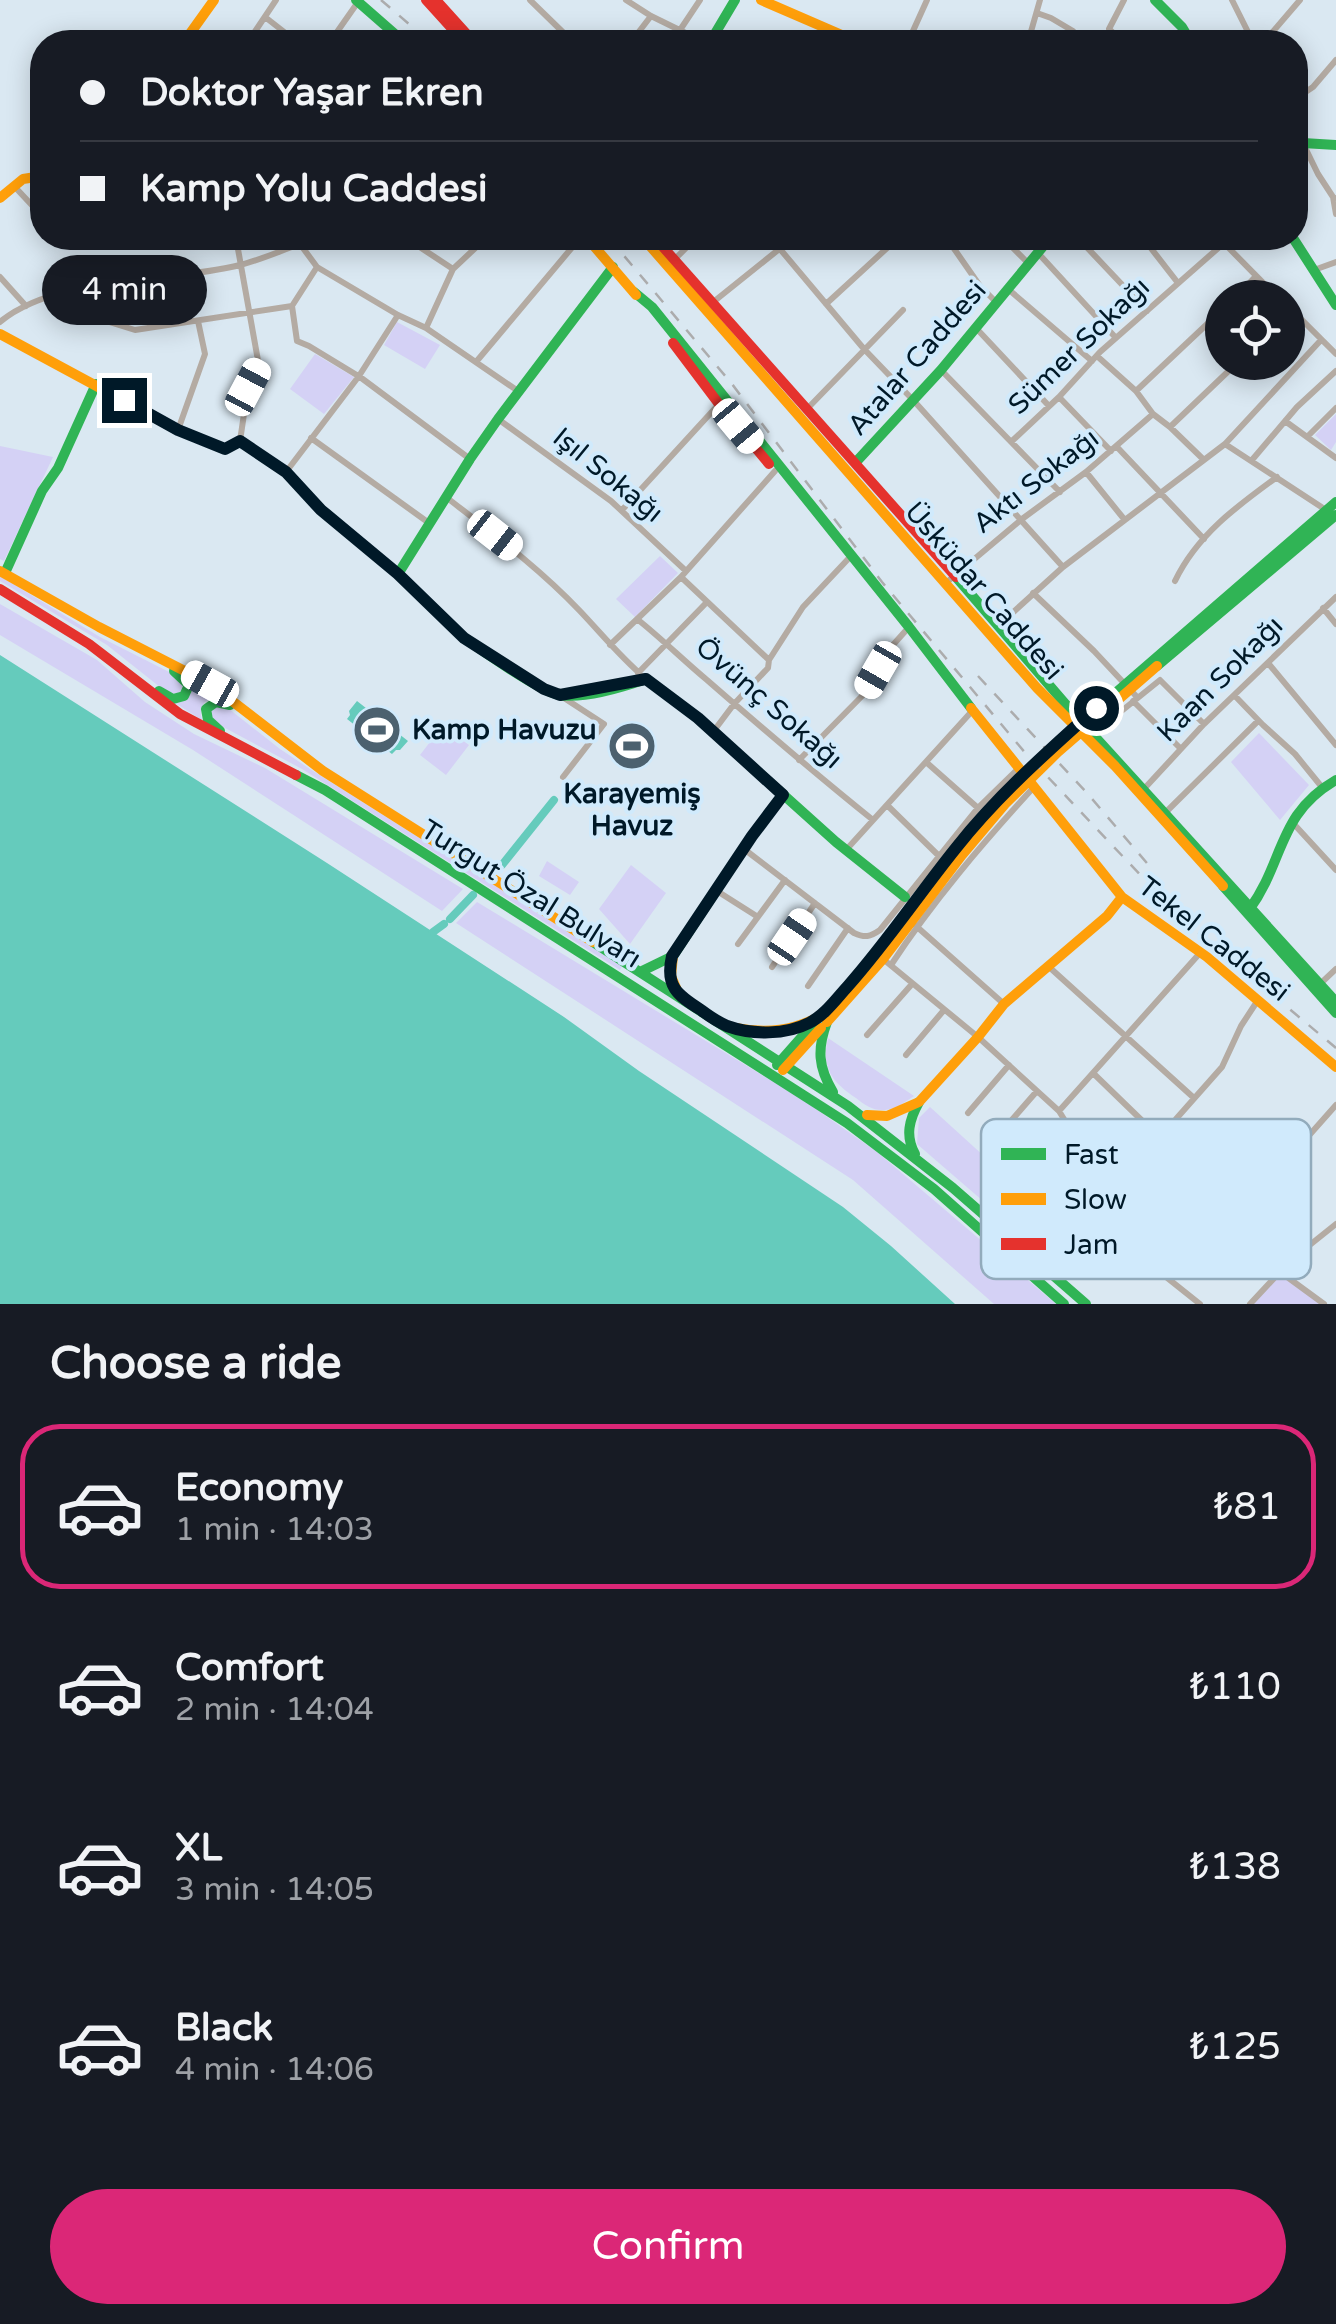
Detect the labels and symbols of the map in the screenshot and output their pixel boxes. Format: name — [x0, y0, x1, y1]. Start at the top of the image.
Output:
callout: 4 min — [42, 255, 206, 325]
street label: Sümer Sokağı — [1001, 270, 1157, 422]
street label: Atalar Caddesi — [840, 274, 994, 442]
car — [221, 353, 275, 421]
route end — [102, 378, 147, 423]
car — [707, 393, 769, 459]
street label: Işıl Sokağı — [546, 420, 670, 530]
street label: Aktı Sokağı — [966, 421, 1106, 541]
street label: Üsküdar Caddesi — [897, 495, 1071, 687]
car — [462, 505, 528, 565]
street label: Kaan Sokağı — [1150, 609, 1290, 749]
street label: Övünç Sokağı — [689, 630, 849, 776]
car — [850, 637, 906, 703]
car — [176, 656, 244, 712]
route start — [1074, 686, 1119, 731]
sports icon: Kamp Havuzu — [351, 704, 403, 756]
place label: Kamp Havuzu — [412, 713, 597, 747]
sports icon: Karayemiş Havuz — [606, 720, 658, 772]
place label: Karayemiş Havuz — [563, 777, 701, 843]
street label: Turgut Özal Bulvarı — [415, 812, 647, 976]
street label: Tekel Caddesi — [1131, 869, 1297, 1009]
car — [763, 904, 821, 970]
legend — [981, 1119, 1311, 1279]
text: Fast — [1064, 1138, 1119, 1172]
text: Slow — [1064, 1183, 1127, 1217]
text: Jam — [1064, 1228, 1119, 1262]

